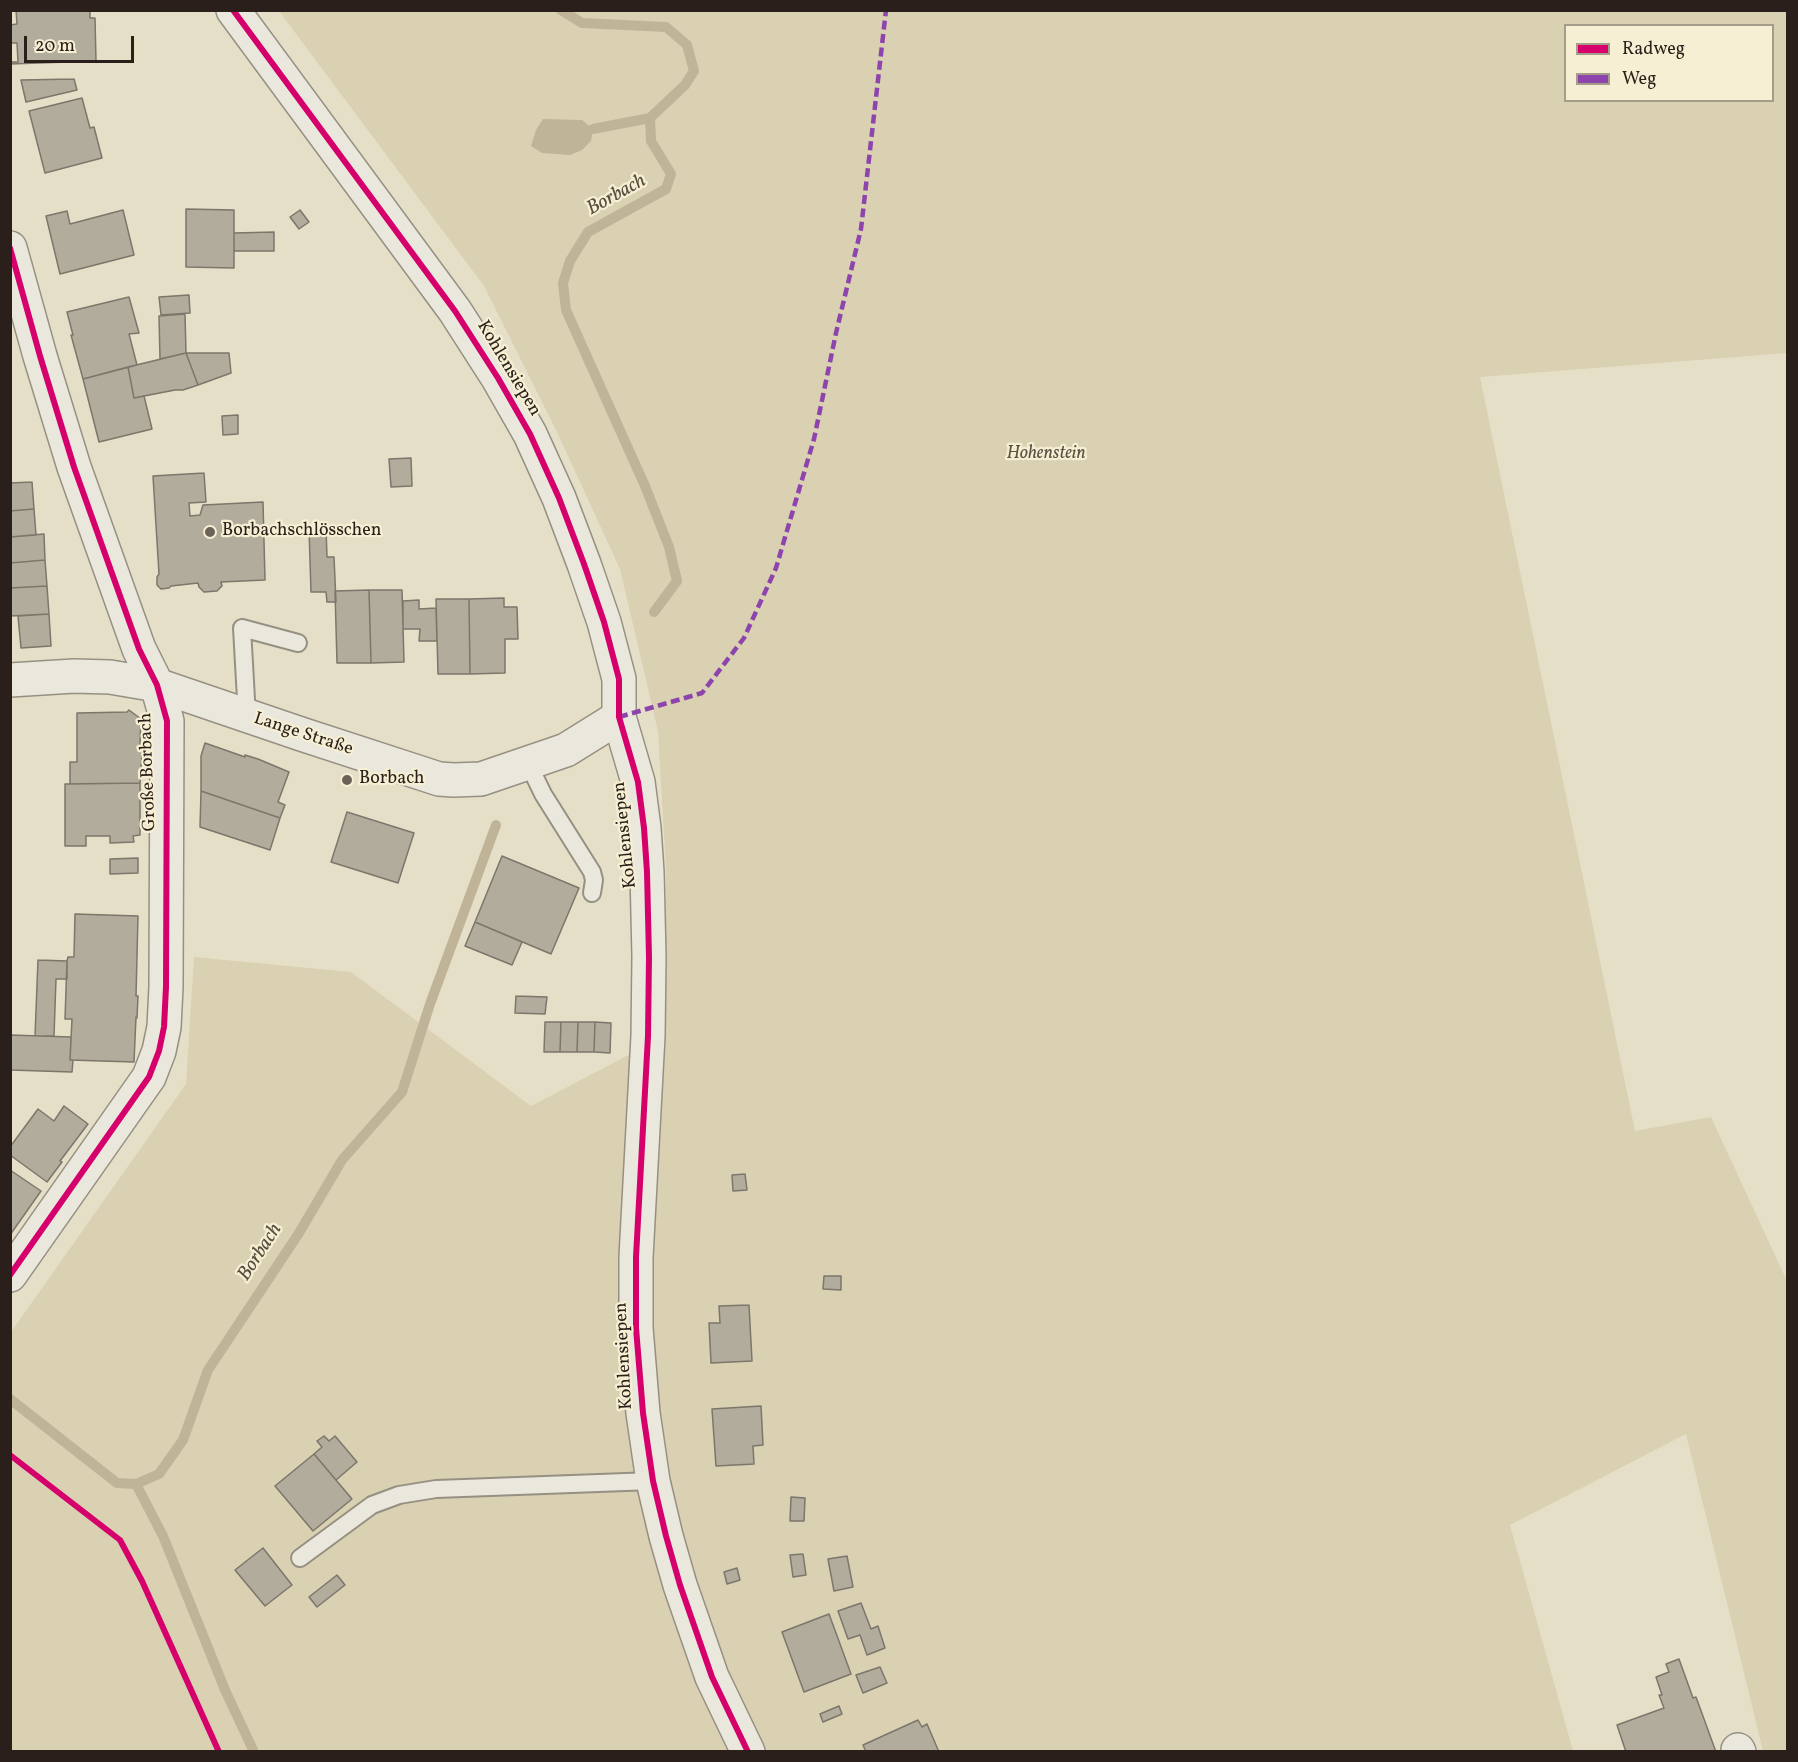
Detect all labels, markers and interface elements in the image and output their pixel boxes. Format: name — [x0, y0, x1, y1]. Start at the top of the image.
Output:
scale bar — [27, 24, 136, 62]
legend — [1564, 24, 1774, 102]
text: 20 m — [35, 34, 75, 59]
text: Radweg — [1622, 37, 1685, 62]
text: Weg — [1622, 67, 1656, 92]
water label: Borbach — [583, 170, 651, 222]
street label: Kohlensiepen — [471, 317, 545, 421]
park label: Hohenstein — [1006, 444, 1086, 466]
place label: Borbachschlösschen — [222, 521, 381, 543]
marker: Borbachschlösschen — [203, 525, 217, 539]
street label: Lange Straße — [251, 709, 355, 761]
street label: Große Borbach — [136, 712, 162, 832]
place label: Borbach — [359, 769, 424, 791]
marker: Borbach — [340, 773, 354, 787]
street label: Kohlensiepen — [610, 780, 642, 890]
water label: Borbach — [234, 1220, 288, 1286]
street label: Kohlensiepen — [611, 1302, 639, 1410]

